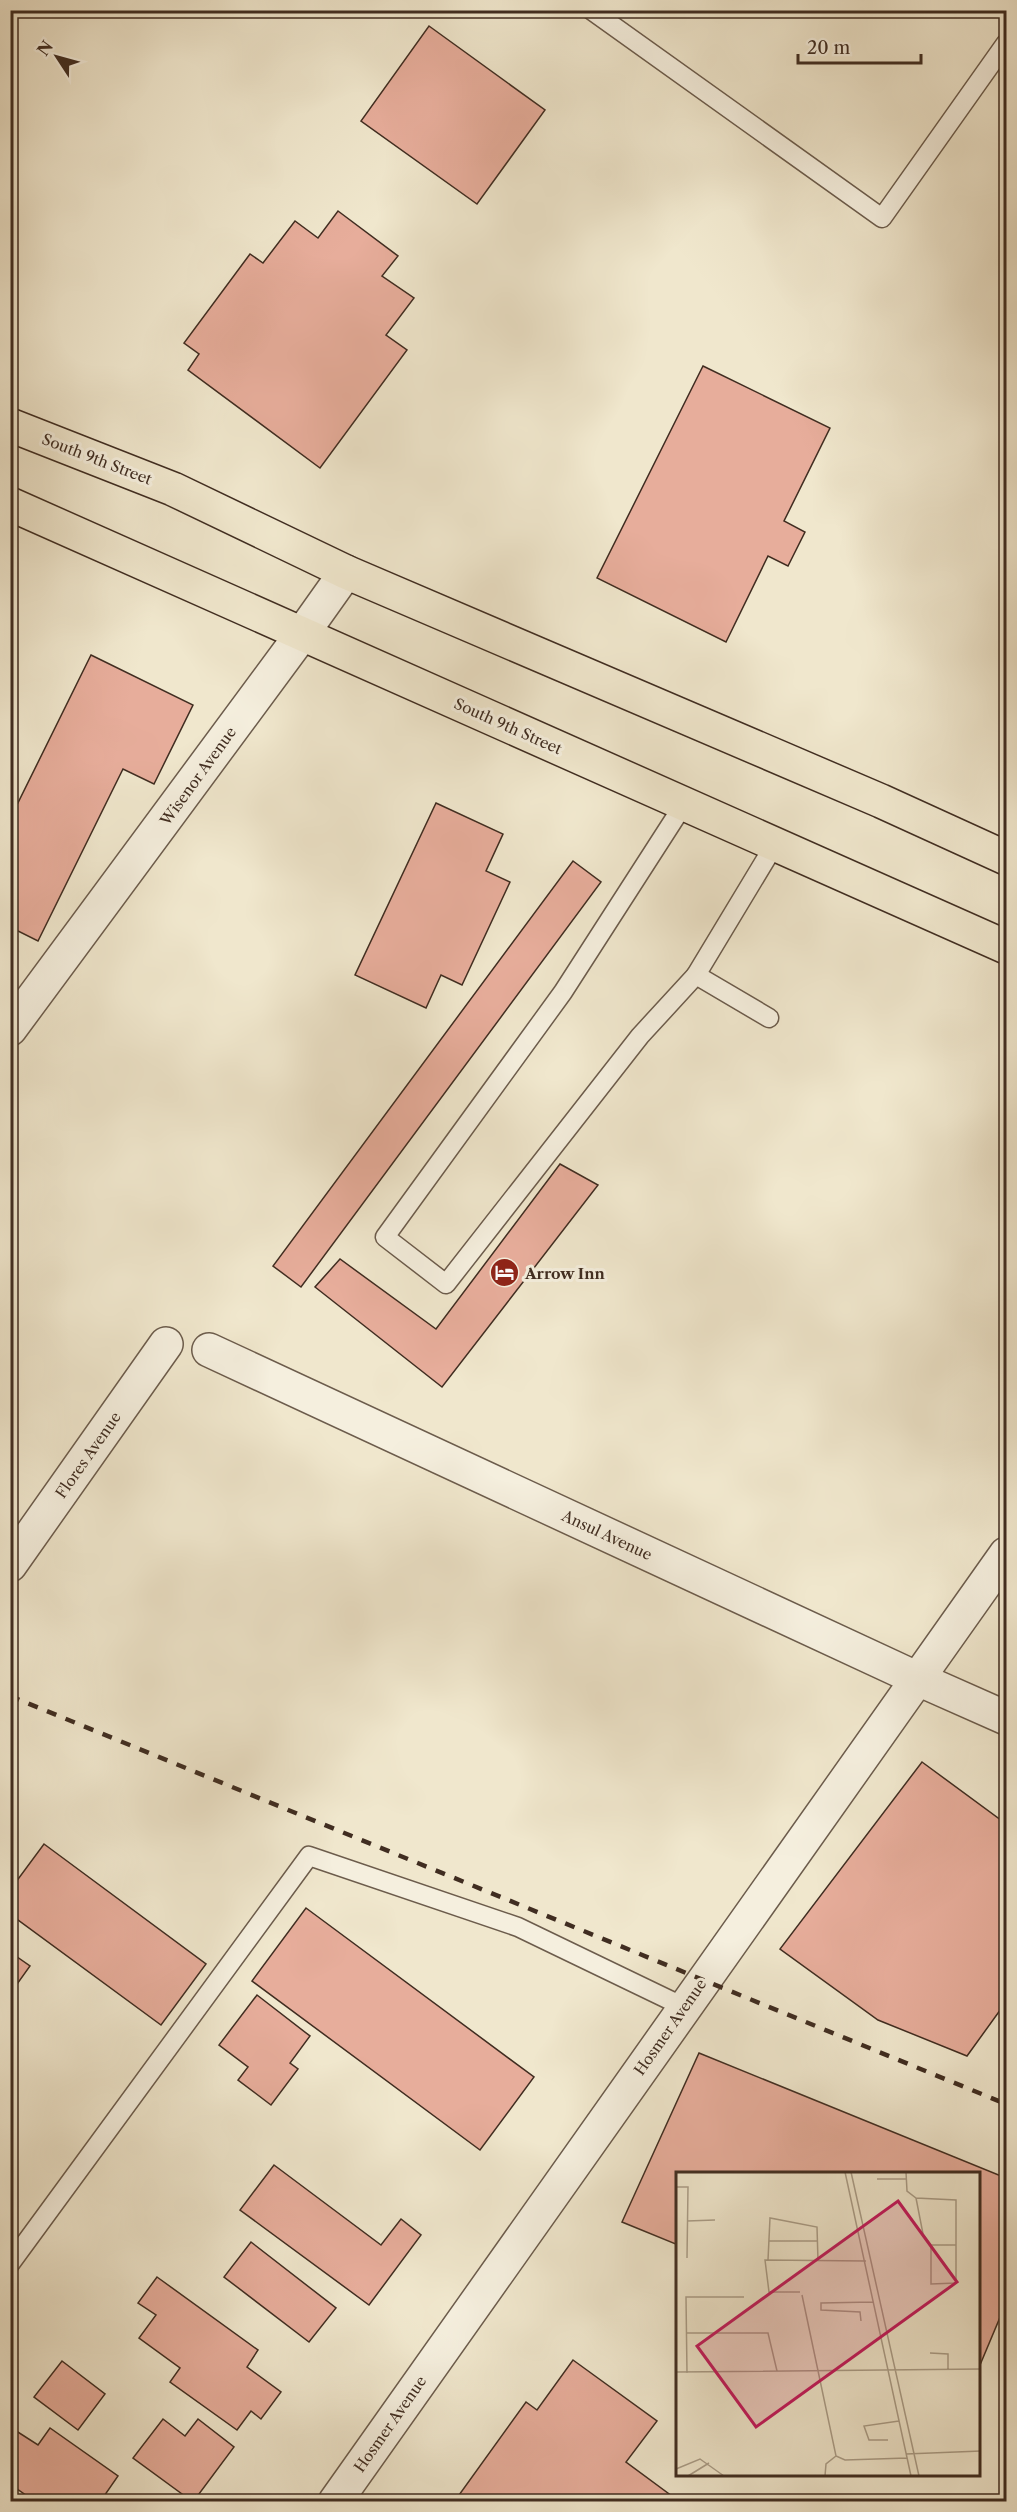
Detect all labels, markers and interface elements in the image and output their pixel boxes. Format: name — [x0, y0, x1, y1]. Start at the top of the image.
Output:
north arrow — [27, 27, 87, 87]
scale bar — [798, 27, 921, 65]
text: N — [33, 37, 57, 60]
text: 20 m — [807, 37, 851, 59]
street label: South 9th Street — [39, 429, 155, 489]
street label: South 9th Street — [451, 694, 566, 759]
street label: Wisenor Avenue — [155, 723, 240, 830]
hotel icon: Arrow Inn — [488, 1257, 520, 1289]
place label: Arrow Inn — [524, 1264, 605, 1283]
street label: Flores Avenue — [51, 1408, 125, 1502]
street label: Ansul Avenue — [558, 1505, 655, 1564]
street label: Hosmer Avenue — [630, 1975, 710, 2079]
inset map — [676, 2172, 981, 2476]
street label: Hosmer Avenue — [350, 2372, 430, 2476]

